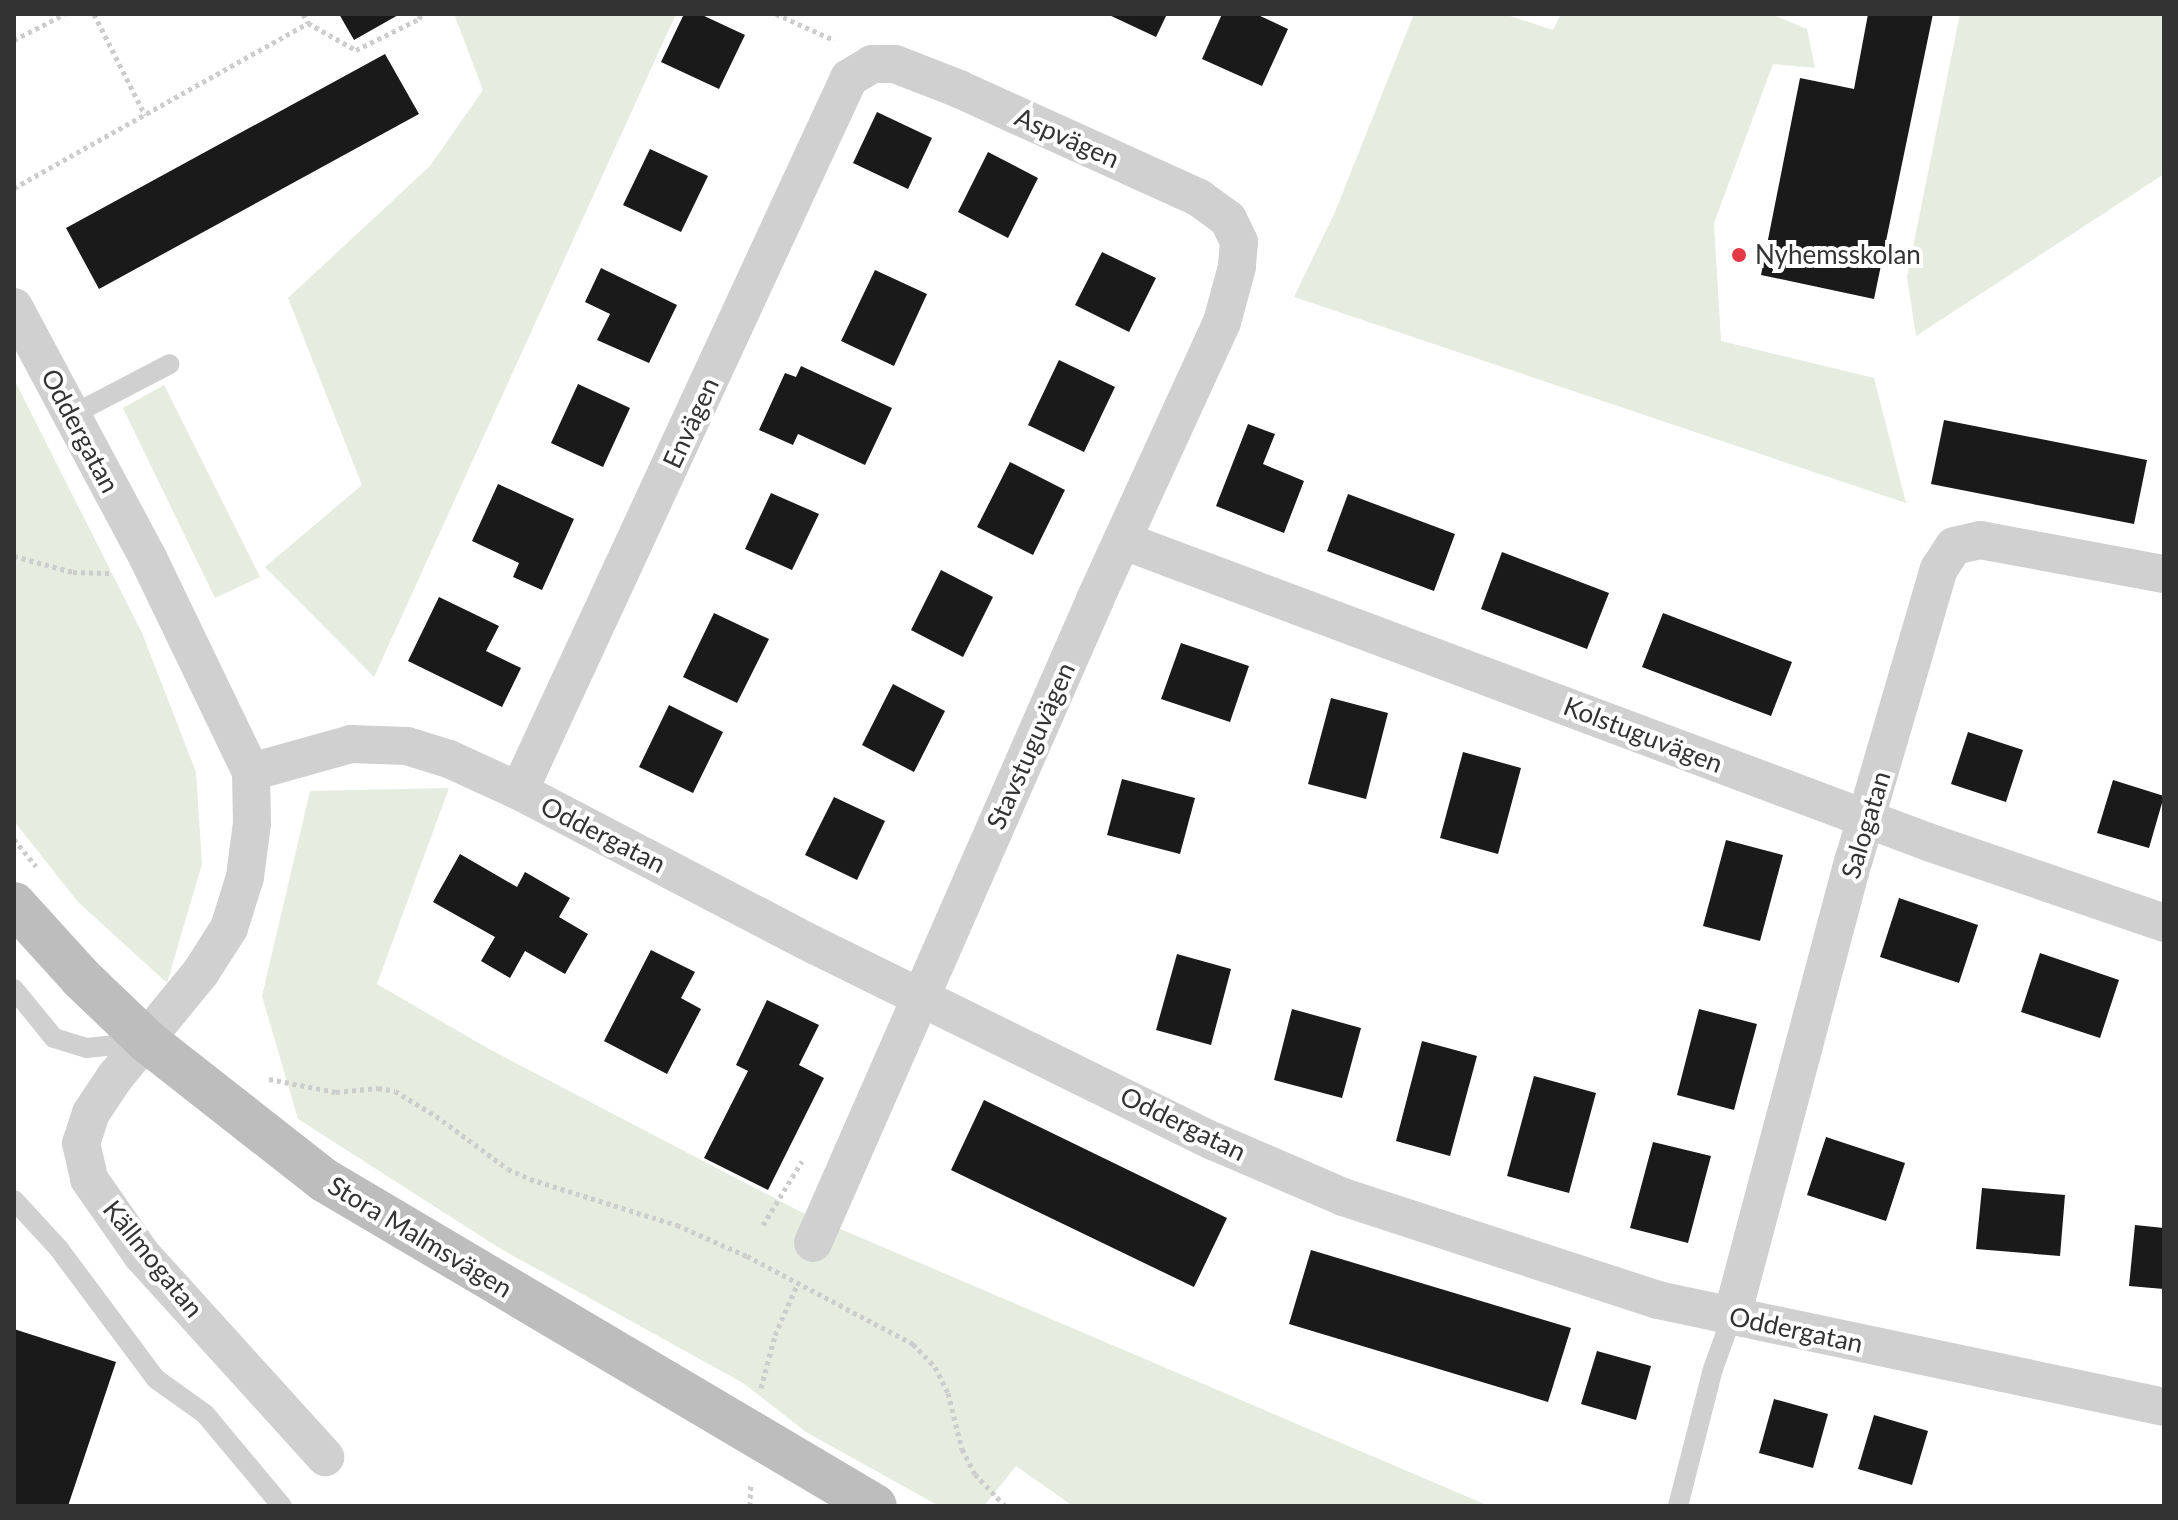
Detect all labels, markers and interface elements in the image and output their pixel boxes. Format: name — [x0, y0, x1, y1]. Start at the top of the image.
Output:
street label: Aspvägen — [1010, 101, 1124, 175]
place label: Nyhemsskolan — [1755, 239, 1921, 271]
marker: Nyhemsskolan — [1730, 246, 1748, 264]
street label: Oddergatan — [34, 364, 126, 498]
street label: Envägen — [656, 373, 726, 473]
street label: Stavstuguvägen — [980, 658, 1082, 834]
street label: Kolstuguvägen — [1559, 690, 1727, 780]
street label: Salogatan — [1835, 768, 1897, 882]
street label: Oddergatan — [535, 790, 671, 880]
street label: Oddergatan — [1115, 1080, 1251, 1168]
street label: Stora Malmsvägen — [322, 1170, 518, 1304]
street label: Källmogatan — [96, 1194, 210, 1324]
street label: Oddergatan — [1726, 1301, 1866, 1359]

